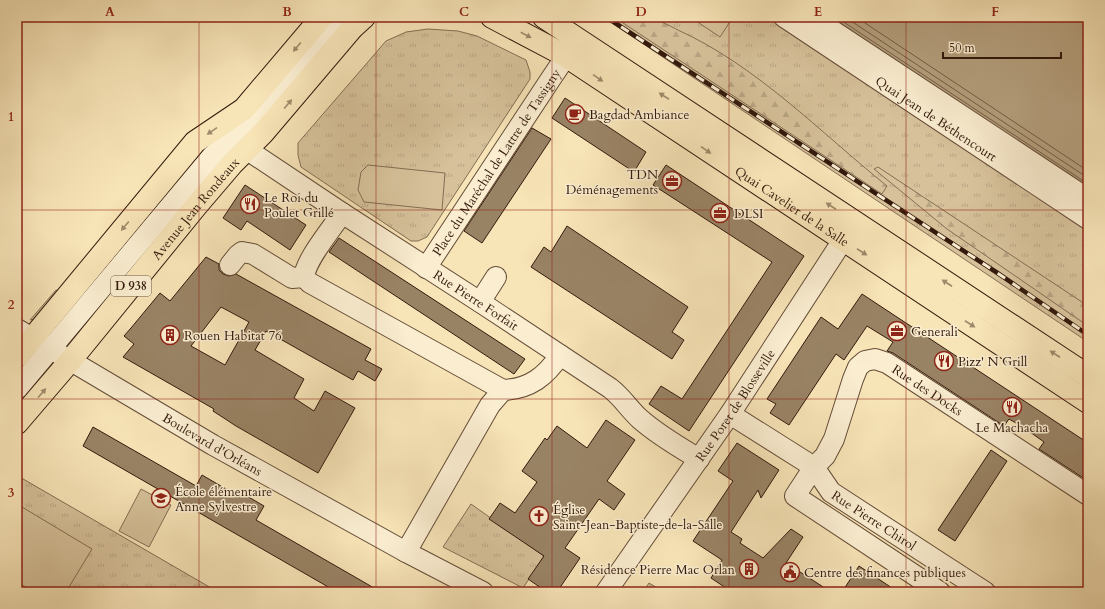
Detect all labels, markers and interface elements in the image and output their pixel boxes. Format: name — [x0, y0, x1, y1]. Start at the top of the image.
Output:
text: A — [105, 3, 115, 21]
text: B — [282, 3, 292, 21]
text: C — [459, 3, 469, 21]
text: D — [635, 3, 647, 21]
text: E — [814, 3, 822, 21]
text: F — [991, 3, 999, 21]
one-way arrow — [520, 32, 532, 39]
scale bar — [943, 34, 1061, 60]
text: 50 m — [949, 40, 976, 56]
one-way arrow — [292, 42, 301, 52]
street label: Place du Maréchal de Lattre de Tassigny — [428, 65, 565, 260]
street label: Quai Jean de Béthencourt — [872, 72, 1000, 166]
one-way arrow — [593, 74, 603, 82]
one-way arrow — [659, 92, 669, 100]
one-way arrow — [284, 98, 293, 109]
cafe icon: Bagdad Ambiance — [564, 103, 586, 125]
place label: Bagdad Ambiance — [589, 106, 689, 124]
text: 1 — [8, 108, 14, 126]
one-way arrow — [207, 127, 217, 135]
one-way arrow — [701, 146, 712, 154]
street label: Avenue Jean Rondeaux — [148, 153, 244, 264]
street label: Quai Cavelier de la Salle — [731, 162, 852, 251]
place label: TDN Déménagements — [566, 166, 658, 199]
office icon: TDN Déménagements — [661, 170, 683, 192]
place label: Le Roi du Poulet Grillé — [264, 189, 334, 222]
restaurant icon: Le Roi du Poulet Grillé — [239, 193, 261, 215]
office icon: DLSI — [709, 202, 731, 224]
one-way arrow — [826, 202, 836, 210]
place label: DLSI — [734, 205, 763, 223]
one-way arrow — [120, 221, 129, 231]
one-way arrow — [857, 248, 867, 256]
street label: Rue Pierre Forfait — [429, 266, 522, 335]
road number: D 938 — [111, 276, 151, 296]
one-way arrow — [942, 279, 952, 287]
text: 2 — [8, 296, 15, 314]
office icon: Generali — [886, 320, 908, 342]
one-way arrow — [965, 320, 975, 328]
place label: Generali — [911, 323, 958, 341]
building icon: Rouen Habitat 76 — [159, 324, 181, 346]
place label: Rouen Habitat 76 — [184, 327, 282, 345]
street label: Rue Poret de Blosseville — [692, 346, 780, 465]
restaurant icon: Pizz' N Grill — [933, 350, 955, 372]
one-way arrow — [1050, 350, 1061, 358]
place label: Pizz' N Grill — [958, 353, 1028, 371]
street label: Rue des Docks — [888, 361, 966, 420]
one-way arrow — [38, 388, 47, 399]
restaurant icon: Le Machacha — [1001, 396, 1023, 418]
street label: Boulevard d'Orléans — [159, 409, 265, 481]
place label: Le Machacha — [976, 419, 1049, 437]
place label: École élémentaire Anne Sylvestre — [175, 483, 272, 516]
text: 3 — [8, 484, 15, 502]
school or university icon: École élémentaire Anne Sylvestre — [150, 487, 172, 509]
street label: Rue Pierre Chirol — [828, 487, 920, 555]
place label: Église Saint-Jean-Baptiste-de-la-Salle — [553, 501, 723, 534]
church icon: Église Saint-Jean-Baptiste-de-la-Salle — [528, 505, 550, 527]
building icon: Résidence Pierre Mac Orlan — [738, 558, 760, 580]
place label: Résidence Pierre Mac Orlan — [581, 561, 736, 579]
public building icon: Centre des finances publiques — [779, 561, 801, 583]
place label: Centre des finances publiques — [804, 564, 966, 582]

